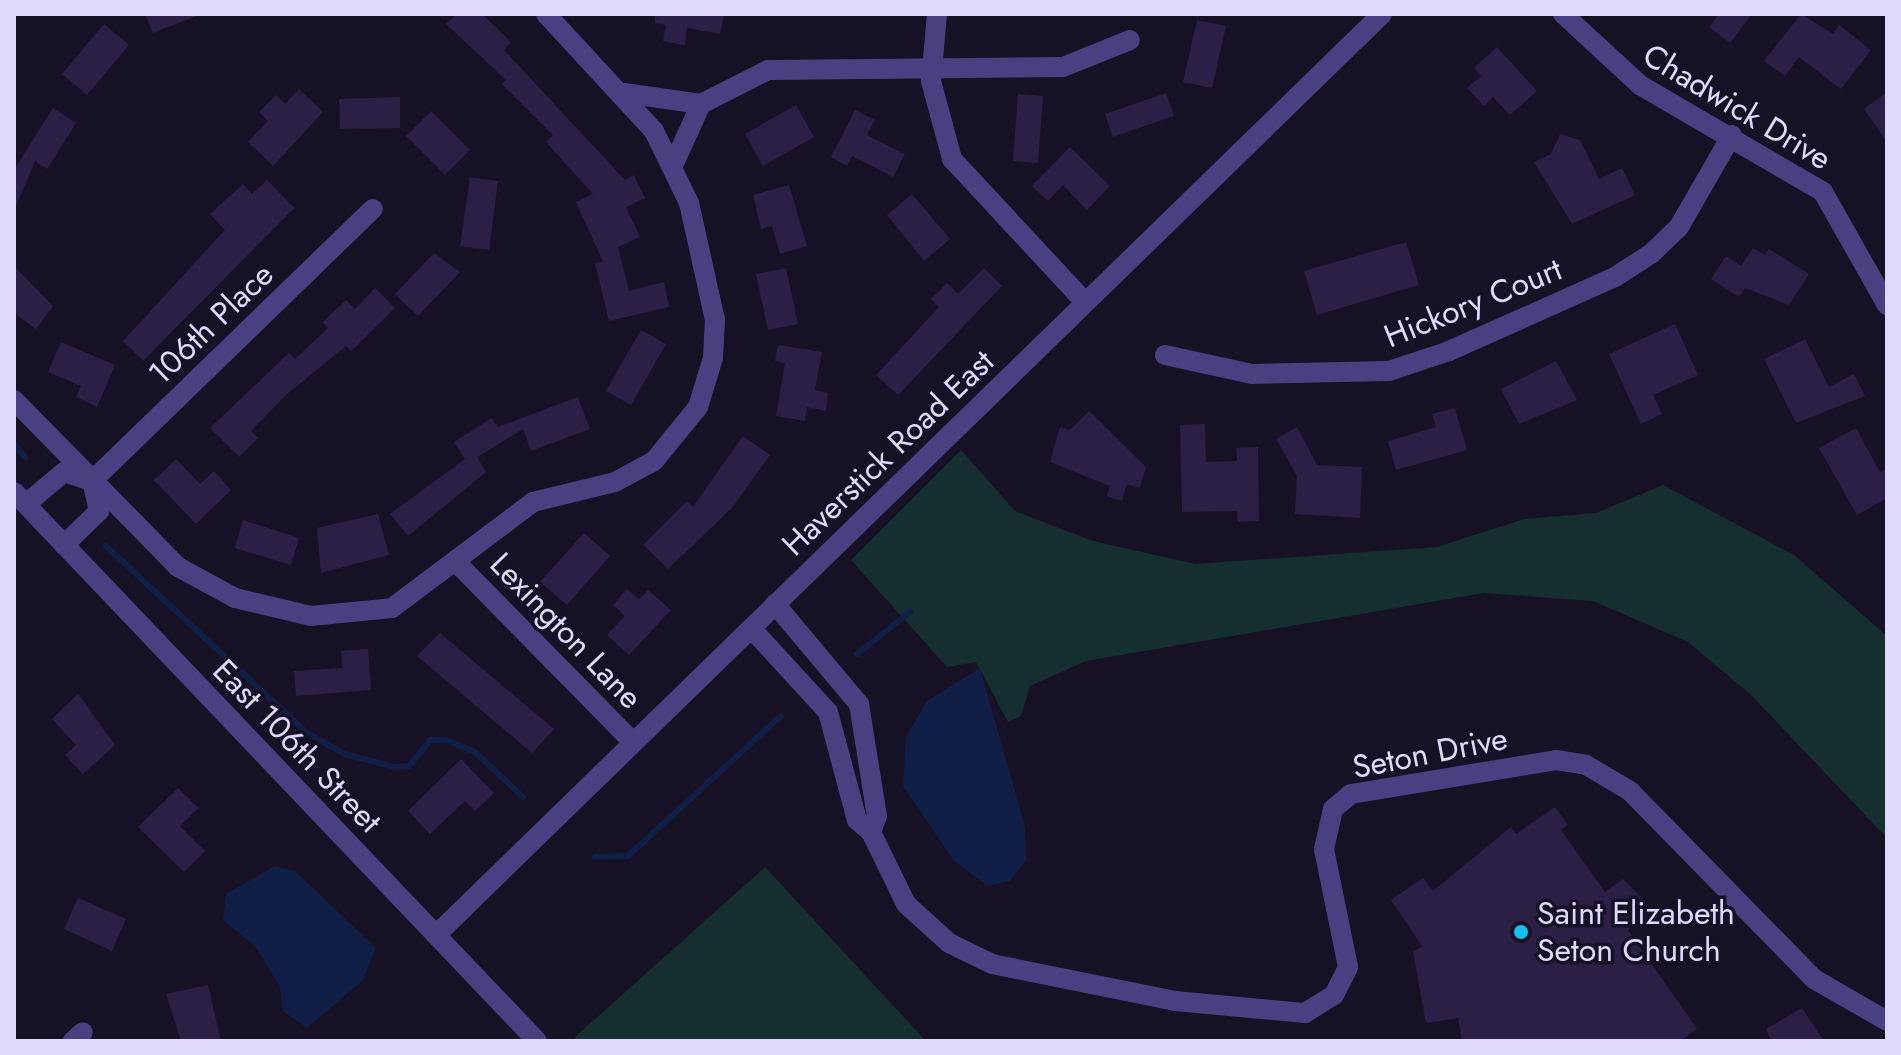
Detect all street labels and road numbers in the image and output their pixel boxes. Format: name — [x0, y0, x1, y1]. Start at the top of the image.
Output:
street label: Chadwick Drive — [1636, 36, 1838, 178]
street label: Hickory Court — [1379, 250, 1567, 356]
street label: 106th Place — [141, 255, 281, 393]
street label: Haverstick Road East — [774, 342, 1002, 564]
street label: Lexington Lane — [482, 545, 650, 717]
street label: East 106th Street — [205, 652, 389, 840]
street label: Seton Drive — [1349, 719, 1511, 787]

